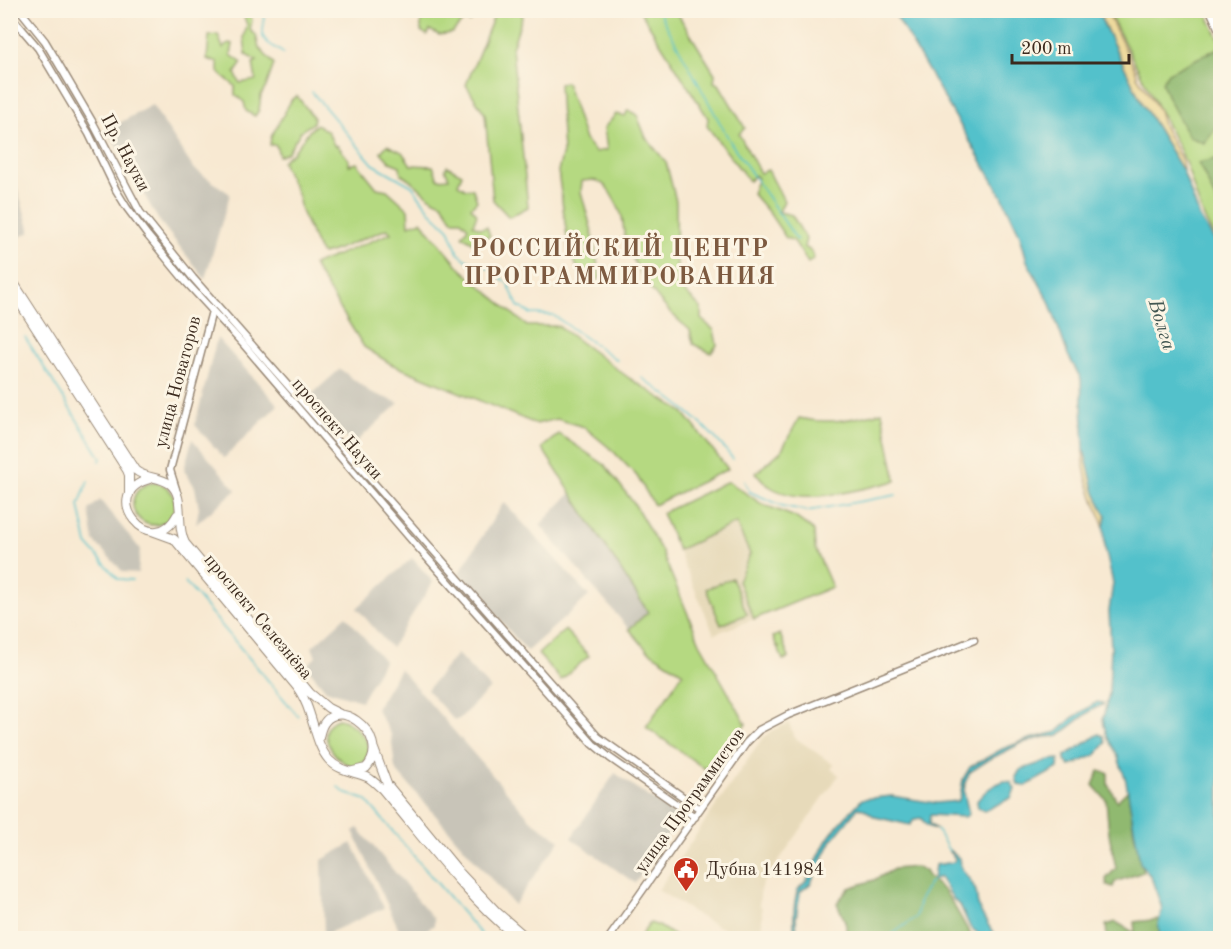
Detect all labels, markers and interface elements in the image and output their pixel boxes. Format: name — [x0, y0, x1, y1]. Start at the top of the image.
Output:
scale bar — [1012, 27, 1129, 65]
text: 200 m — [1021, 40, 1072, 58]
street label: Пр. Науки — [97, 111, 153, 195]
district label: РОССИЙСКИЙ ЦЕНТР ПРОГРАММИРОВАНИЯ — [464, 232, 776, 290]
water label: Волга — [1143, 296, 1178, 353]
street label: улица Новаторов — [152, 314, 204, 450]
street label: проспект Науки — [288, 375, 386, 483]
street label: проспект Селезнёва — [200, 551, 316, 683]
street label: улица Программистов — [632, 725, 748, 877]
public building icon: Дубна 141984 — [671, 855, 701, 893]
place label: Дубна 141984 — [706, 861, 824, 879]

